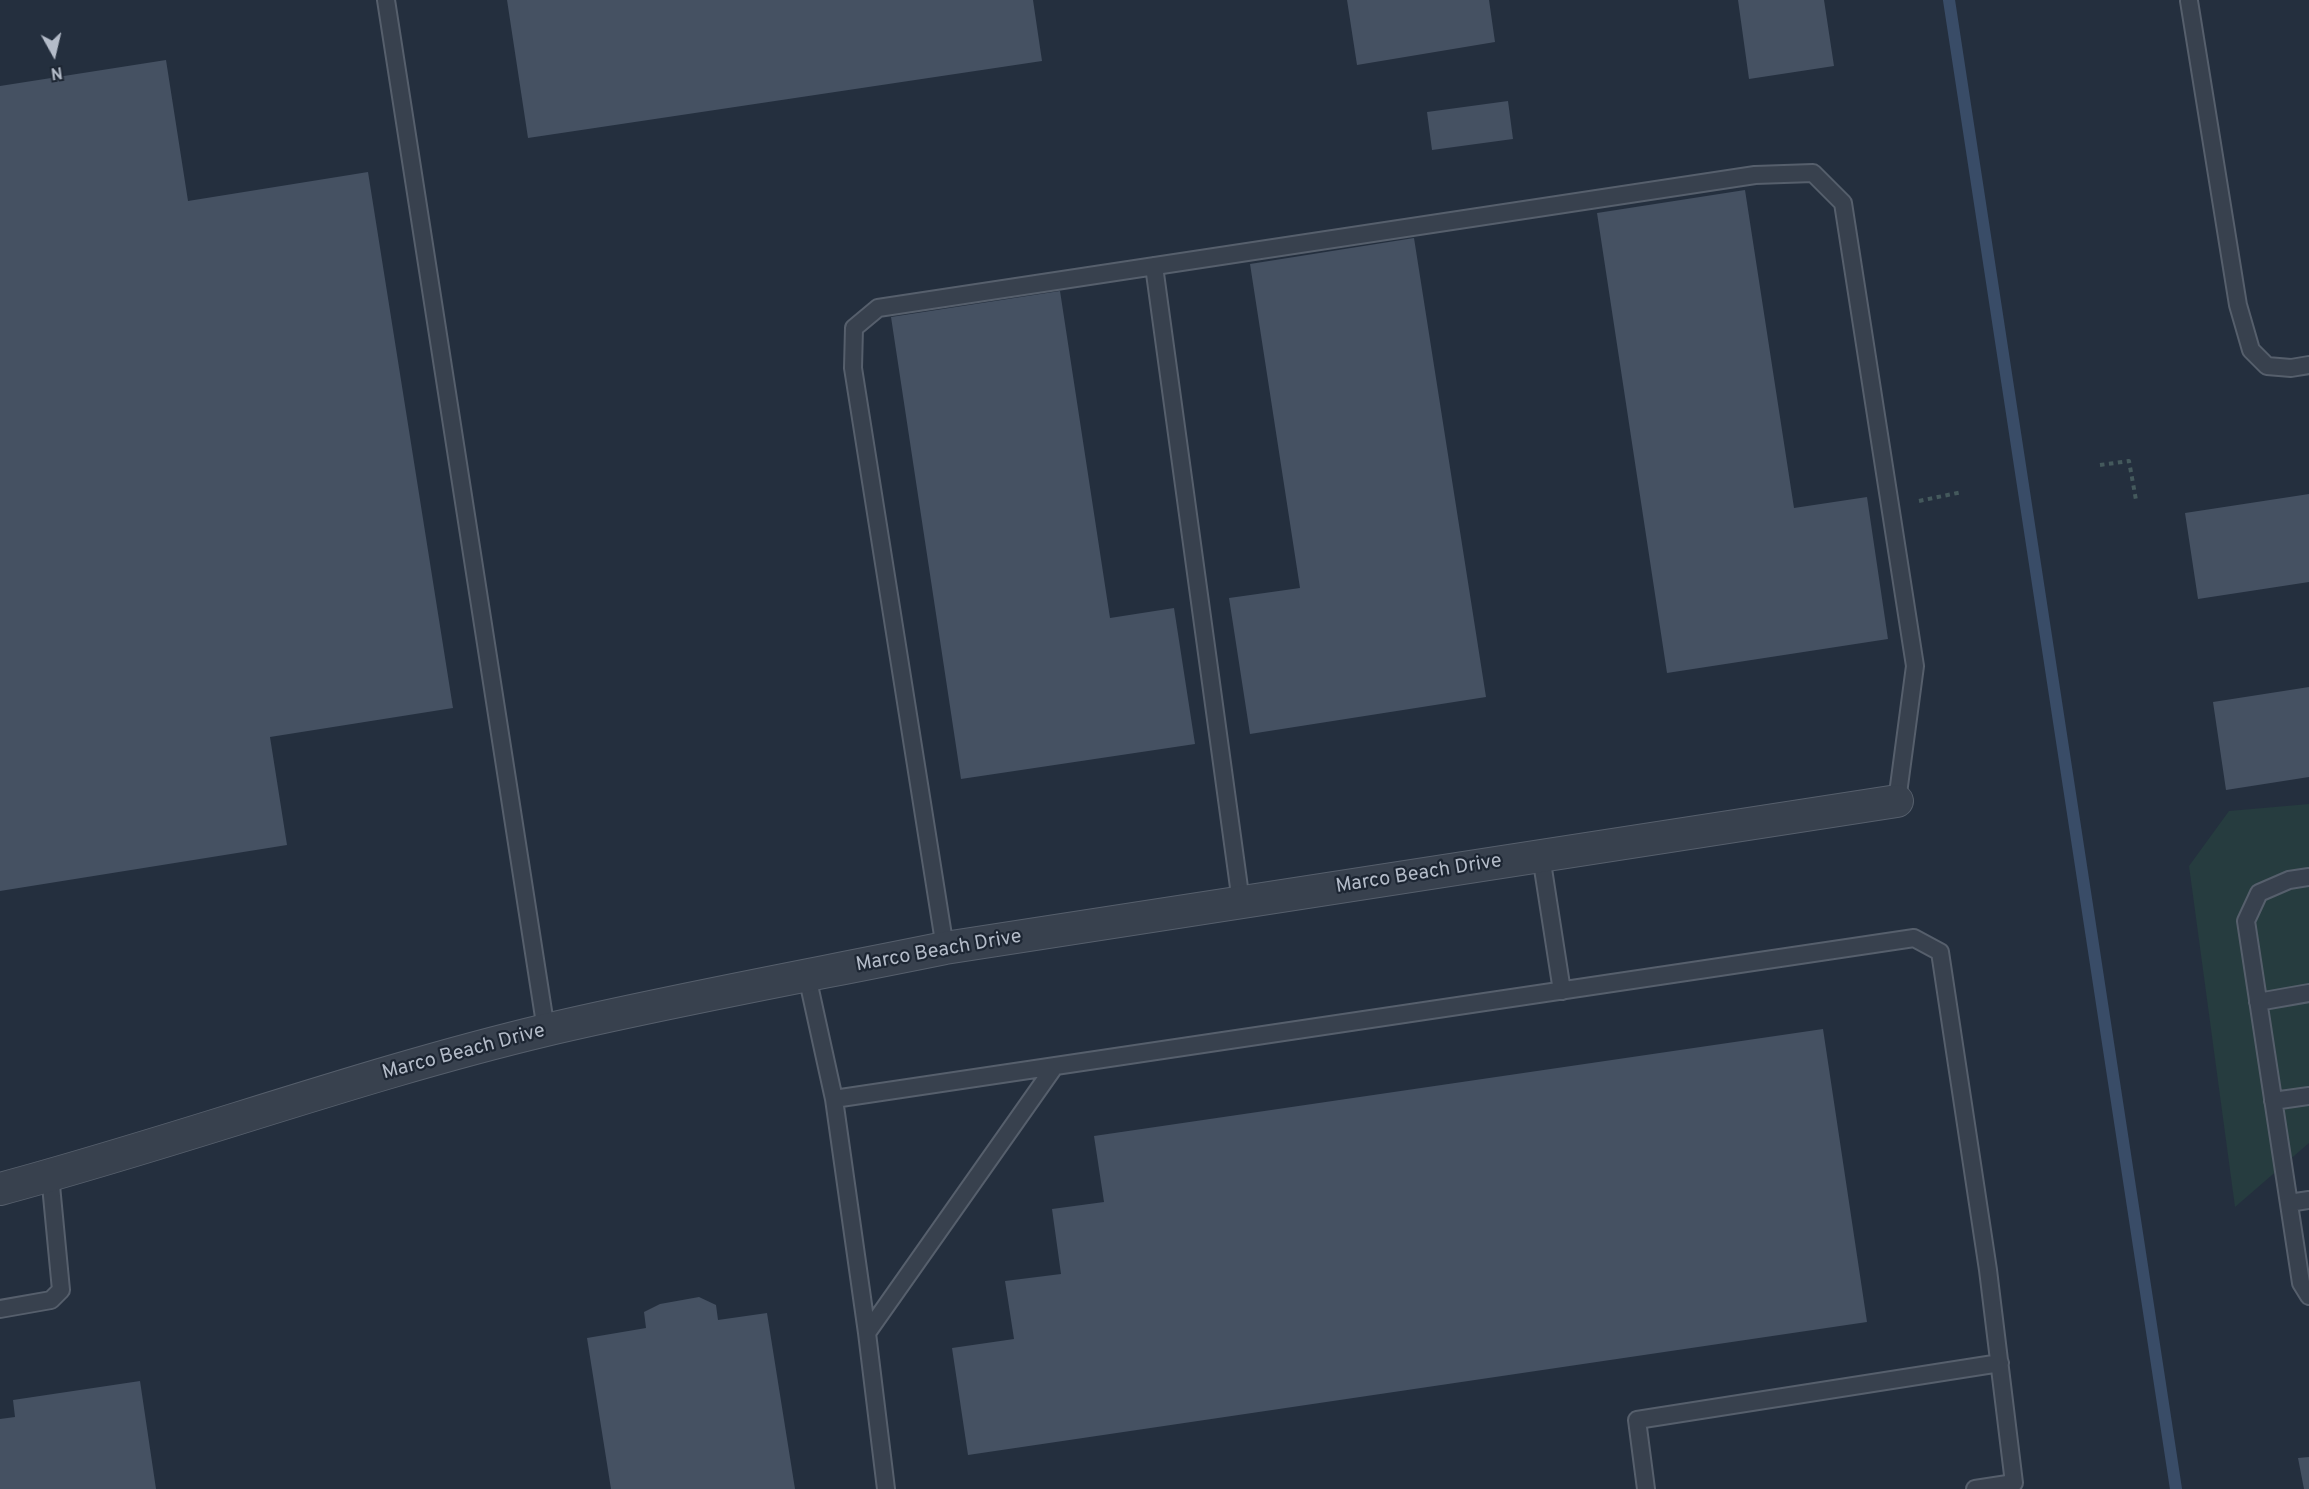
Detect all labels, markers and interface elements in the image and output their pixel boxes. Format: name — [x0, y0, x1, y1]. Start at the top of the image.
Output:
north arrow — [24, 24, 84, 84]
text: N — [49, 61, 64, 83]
street label: Marco Beach Drive — [1334, 850, 1504, 900]
street label: Marco Beach Drive — [854, 926, 1024, 978]
street label: Marco Beach Drive — [380, 1020, 548, 1086]

